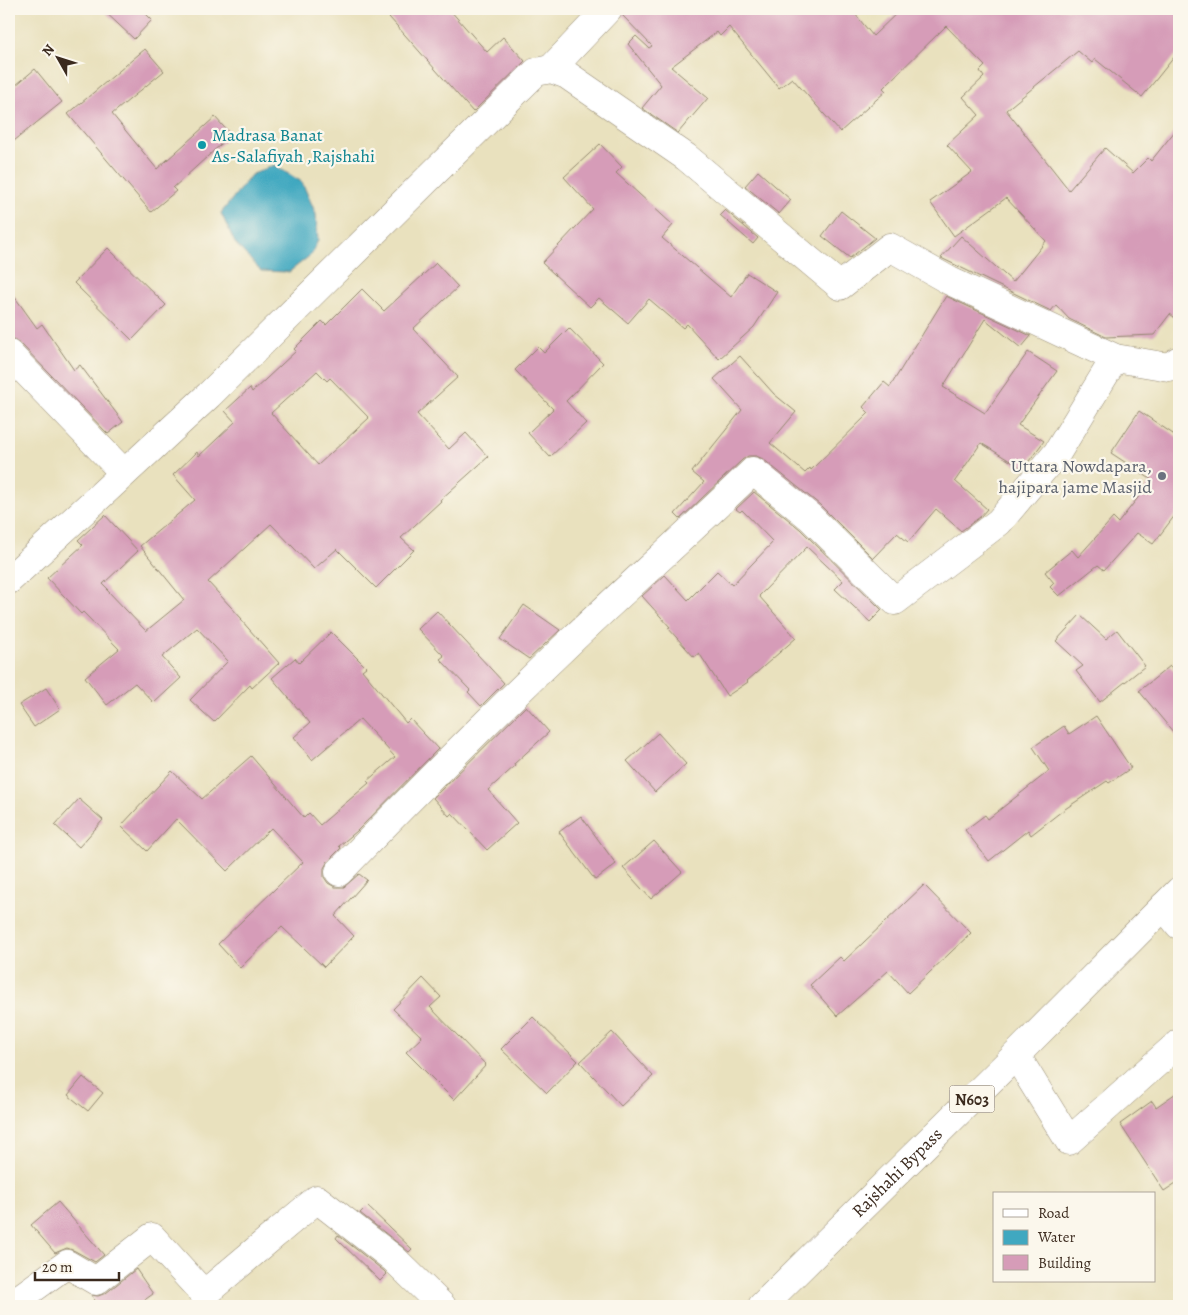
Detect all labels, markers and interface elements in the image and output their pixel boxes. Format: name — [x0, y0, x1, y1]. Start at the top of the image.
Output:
north arrow — [32, 32, 82, 82]
text: N — [38, 40, 59, 60]
place label: Madrasa Banat As-Salafiyah ,Rajshahi — [211, 123, 375, 168]
marker: Madrasa Banat As-Salafiyah ,Rajshahi — [196, 139, 208, 151]
place label: Uttara Nowdapara, hajipara jame Masjid — [998, 454, 1152, 499]
marker: Uttara Nowdapara, hajipara jame Masjid — [1156, 470, 1168, 482]
road number: N603 — [950, 1086, 994, 1112]
street label: Rajshahi Bypass — [847, 1122, 948, 1222]
legend — [993, 1192, 1156, 1282]
text: Road — [1038, 1203, 1070, 1223]
text: Water — [1037, 1227, 1075, 1247]
scale bar — [35, 1250, 119, 1282]
text: Building — [1038, 1253, 1091, 1273]
text: 20 m — [42, 1257, 73, 1277]

